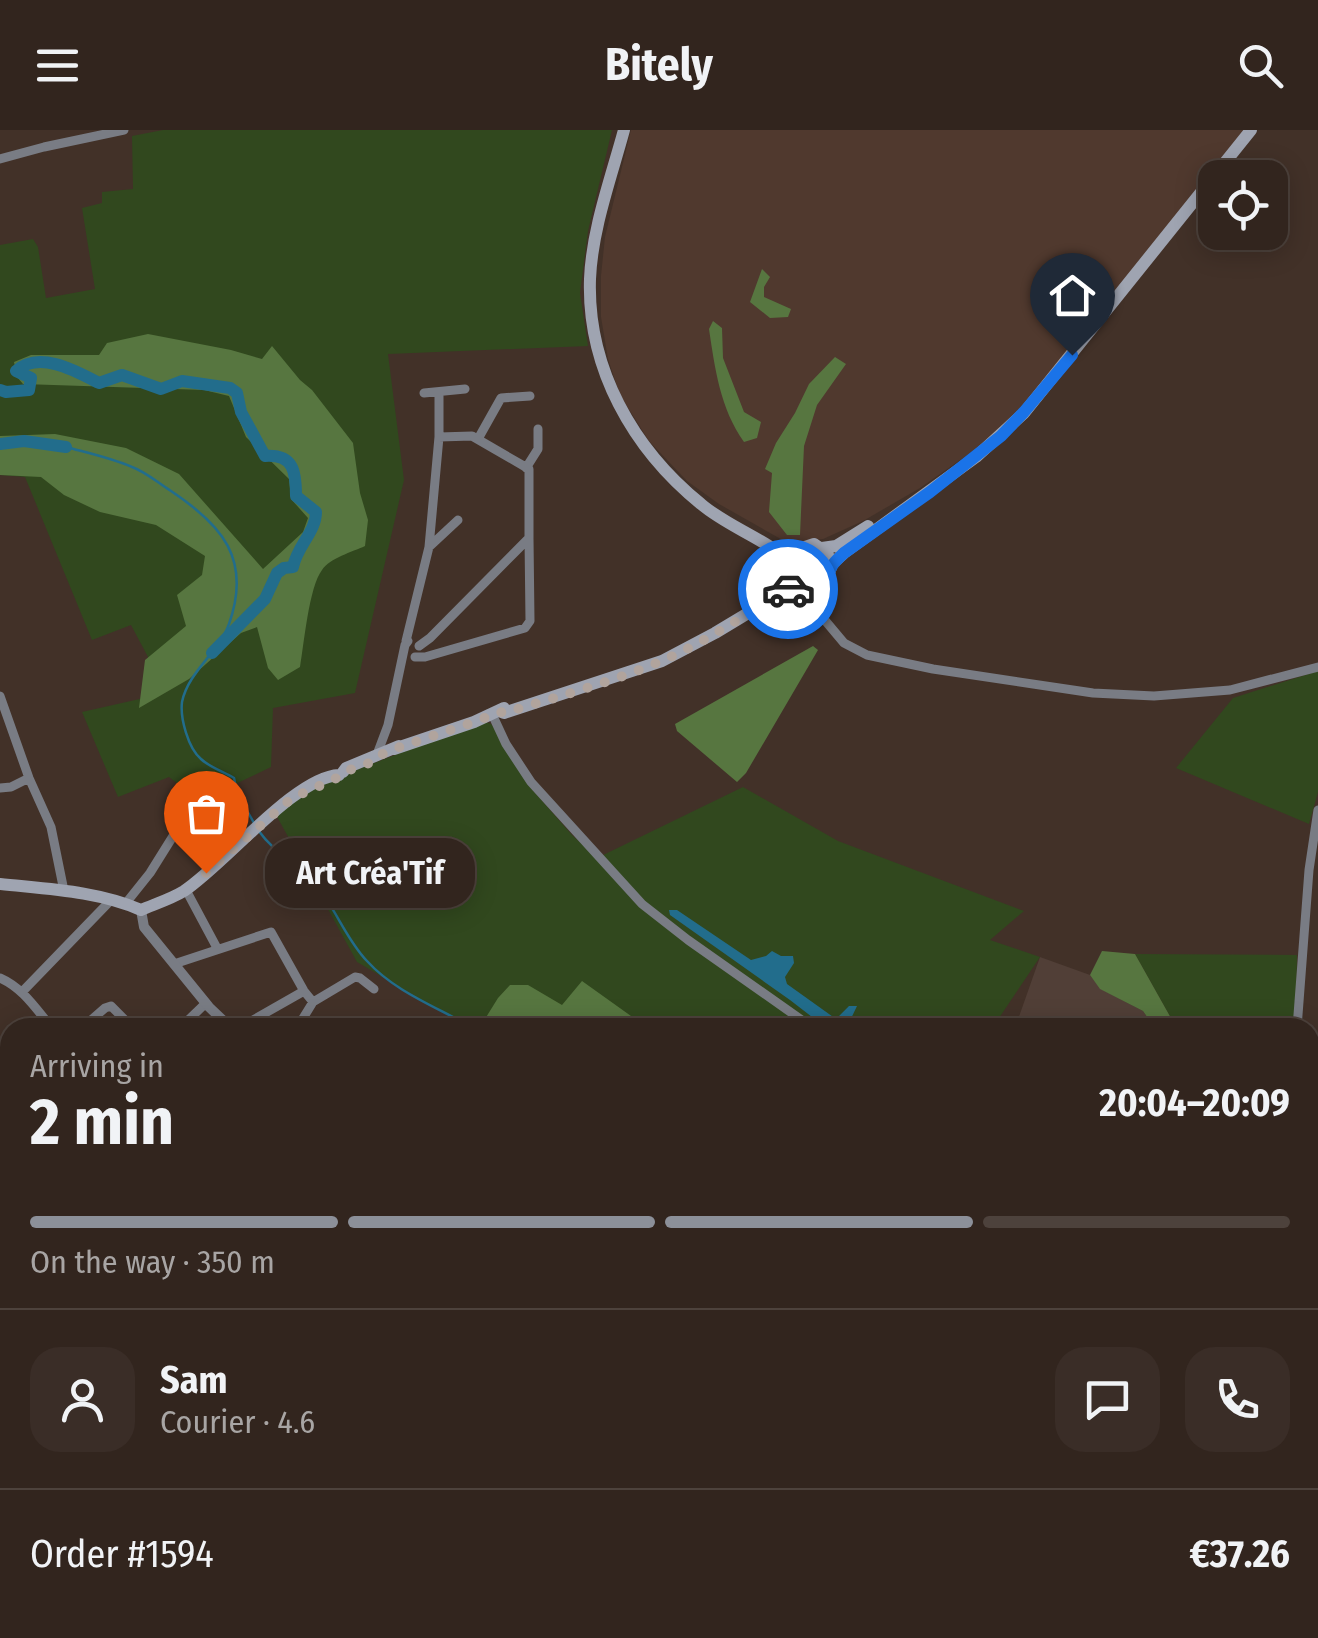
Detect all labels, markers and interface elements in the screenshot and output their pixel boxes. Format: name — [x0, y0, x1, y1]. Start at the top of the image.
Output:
icon: menu — [30, 38, 85, 93]
text: Bitely — [605, 38, 713, 92]
icon: search — [1233, 38, 1288, 93]
map controls — [1198, 160, 1288, 250]
button: locate — [1198, 160, 1288, 250]
pin — [1030, 253, 1115, 356]
icon: home — [1045, 268, 1100, 323]
courier — [738, 539, 838, 639]
icon: car — [761, 562, 816, 617]
pin — [164, 771, 249, 874]
icon: bag — [179, 786, 234, 841]
callout: Art Créa'Tif — [266, 838, 476, 908]
text: Art Créa'Tif — [296, 854, 444, 892]
text: Arriving in — [30, 1047, 164, 1085]
text: 20:04–20:09 — [1099, 1080, 1290, 1126]
text: 2 min — [30, 1083, 174, 1161]
text: On the way · 350 m — [30, 1243, 275, 1281]
button: person — [30, 1347, 135, 1452]
button: chat — [1055, 1347, 1160, 1452]
button: phone — [1185, 1347, 1290, 1452]
text: Sam — [160, 1357, 228, 1403]
text: Courier · 4.6 — [160, 1403, 315, 1441]
text: Order #1594 — [30, 1531, 214, 1577]
text: €37.26 — [1189, 1531, 1290, 1577]

